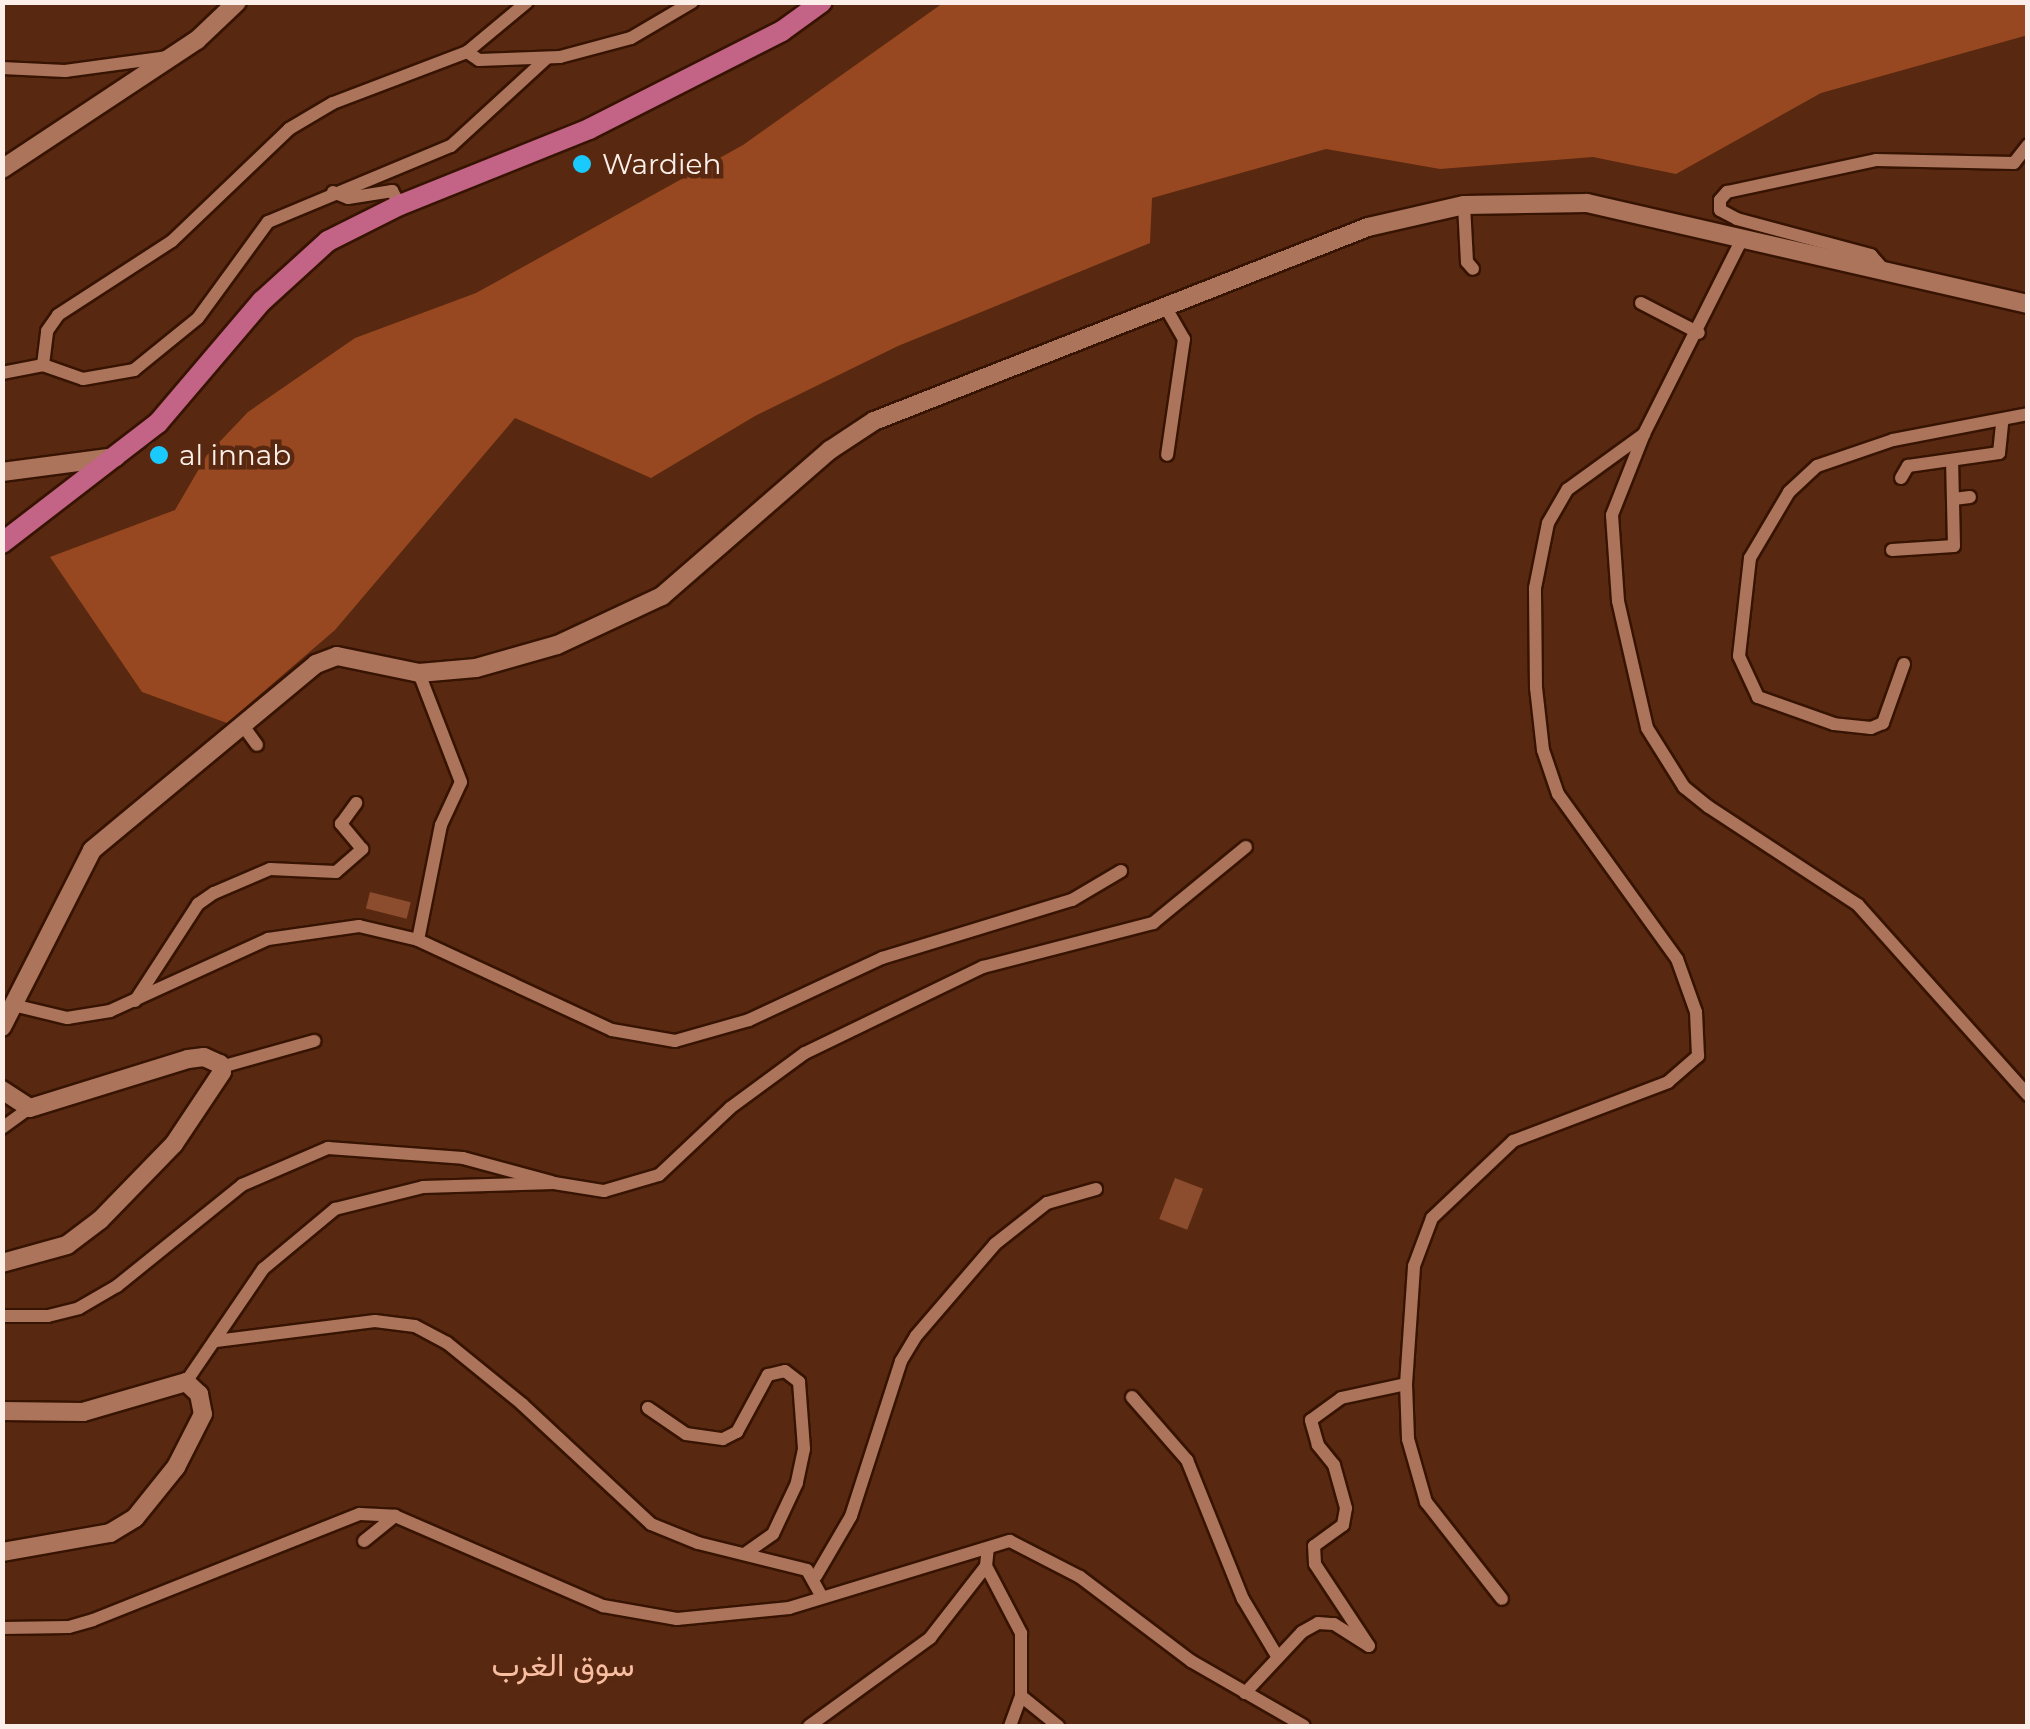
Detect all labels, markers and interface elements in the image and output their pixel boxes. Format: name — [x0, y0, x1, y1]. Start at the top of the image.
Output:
place label: Wardieh — [602, 147, 721, 181]
marker: Wardieh — [571, 153, 593, 175]
place label: al innab — [179, 438, 291, 472]
marker: al innab — [148, 444, 170, 466]
district label: سوق الغرب — [492, 1646, 634, 1684]

